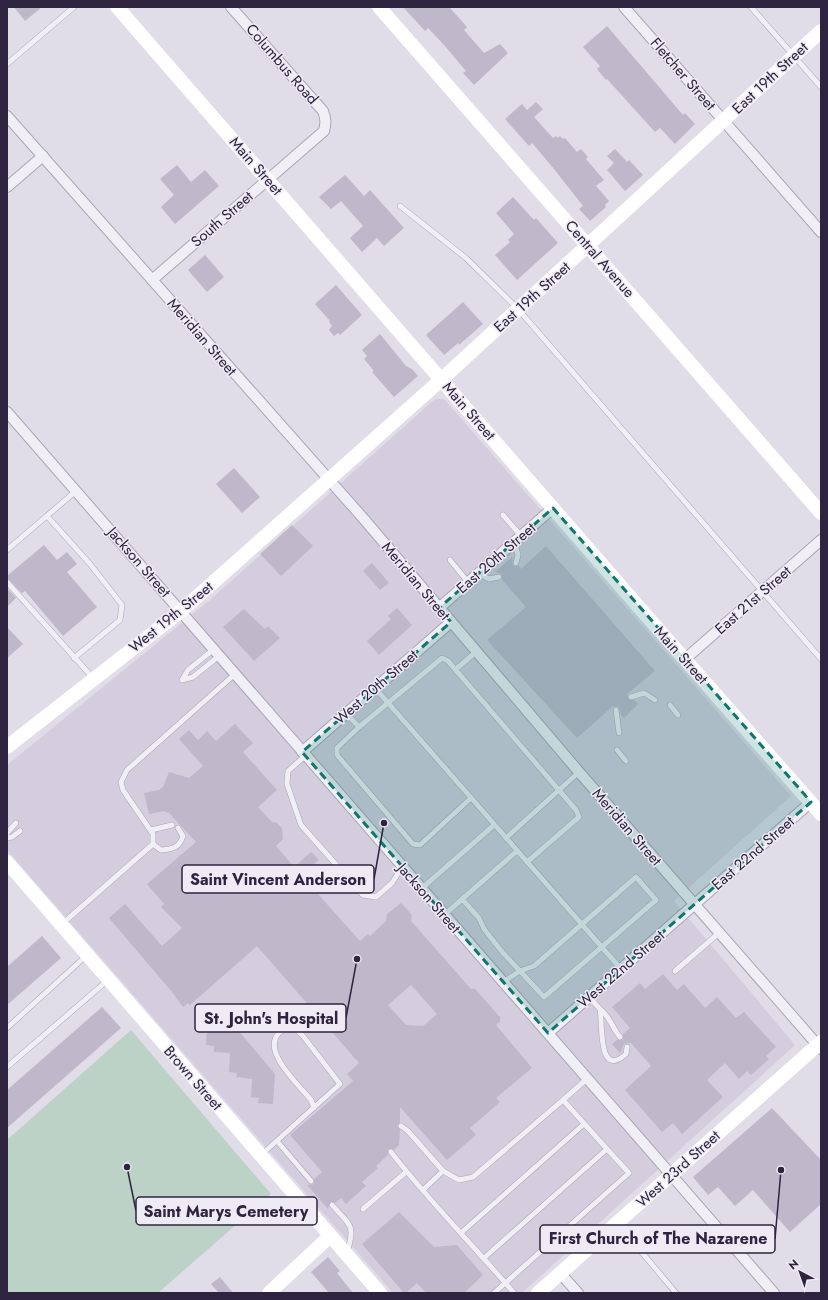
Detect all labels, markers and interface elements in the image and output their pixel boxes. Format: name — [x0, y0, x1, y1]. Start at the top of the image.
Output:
street label: Columbus Road — [241, 19, 323, 109]
street label: Fletcher Street — [645, 33, 721, 116]
street label: East 19th Street — [727, 37, 813, 119]
street label: Main Street — [224, 132, 288, 200]
street label: South Street — [186, 185, 258, 252]
street label: Central Avenue — [560, 215, 640, 303]
street label: East 19th Street — [489, 256, 576, 338]
street label: Meridian Street — [162, 293, 242, 381]
street label: Main Street — [437, 377, 501, 445]
street label: East 20th Street — [451, 517, 541, 599]
street label: Jackson Street — [101, 520, 176, 602]
street label: Meridian Street — [376, 537, 456, 625]
street label: East 21st Street — [710, 560, 796, 639]
street label: West 19th Street — [124, 576, 218, 658]
street label: Main Street — [649, 621, 713, 689]
street label: West 20th Street — [329, 644, 423, 730]
street label: Meridian Street — [587, 783, 667, 871]
street label: East 22nd Street — [707, 811, 800, 895]
street label: Jackson Street — [391, 856, 466, 938]
callout: Saint Vincent Anderson — [182, 865, 374, 893]
text: Saint Vincent Anderson — [190, 868, 366, 891]
street label: West 22nd Street — [573, 925, 670, 1013]
callout: St. John's Hospital — [195, 1004, 346, 1032]
text: St. John's Hospital — [204, 1007, 338, 1030]
street label: Brown Street — [159, 1041, 228, 1116]
street label: West 23rd Street — [631, 1125, 725, 1213]
callout: Saint Marys Cemetery — [136, 1197, 317, 1225]
text: Saint Marys Cemetery — [144, 1200, 309, 1223]
callout: First Church of The Nazarene — [540, 1225, 775, 1253]
text: First Church of The Nazarene — [549, 1227, 767, 1250]
north arrow — [780, 1252, 820, 1292]
text: N — [785, 1256, 802, 1273]

